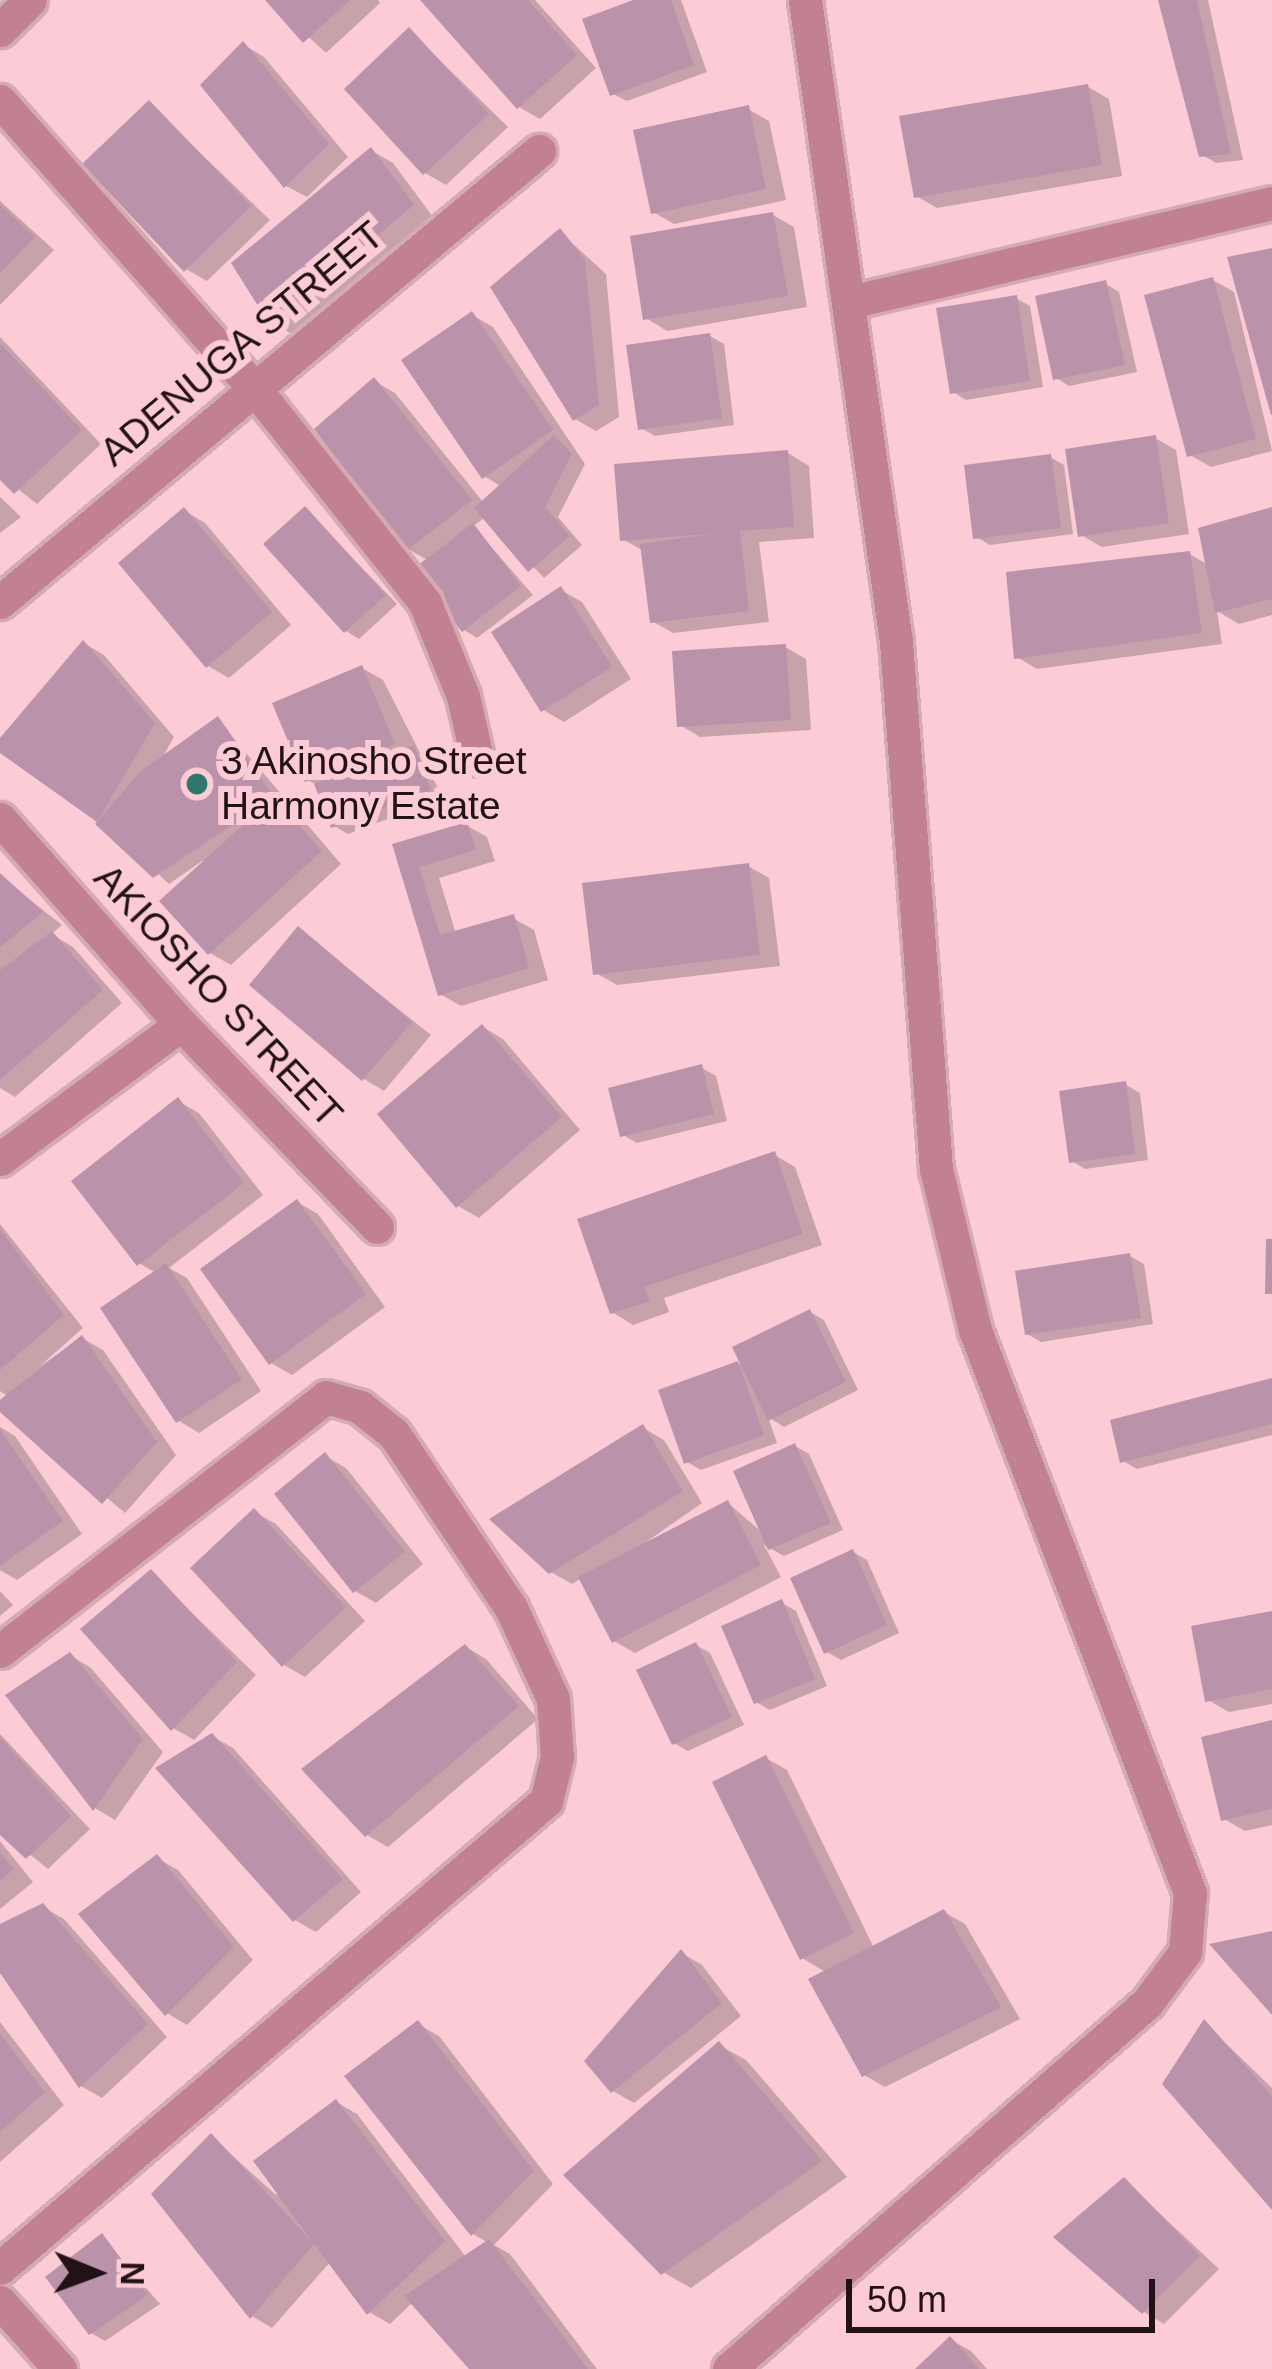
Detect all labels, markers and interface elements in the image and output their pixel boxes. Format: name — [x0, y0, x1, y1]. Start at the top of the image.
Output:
street label: ADENUGA STREET — [90, 211, 394, 477]
place label: 3 Akinosho Street Harmony Estate — [221, 739, 529, 830]
marker: 3 Akinosho Street Harmony Estate — [184, 771, 210, 797]
street label: AKIOSHO STREET — [84, 855, 352, 1137]
north arrow — [36, 2213, 156, 2333]
scale bar — [852, 2255, 1161, 2329]
text: N — [114, 2261, 151, 2286]
text: 50 m — [867, 2279, 947, 2320]

